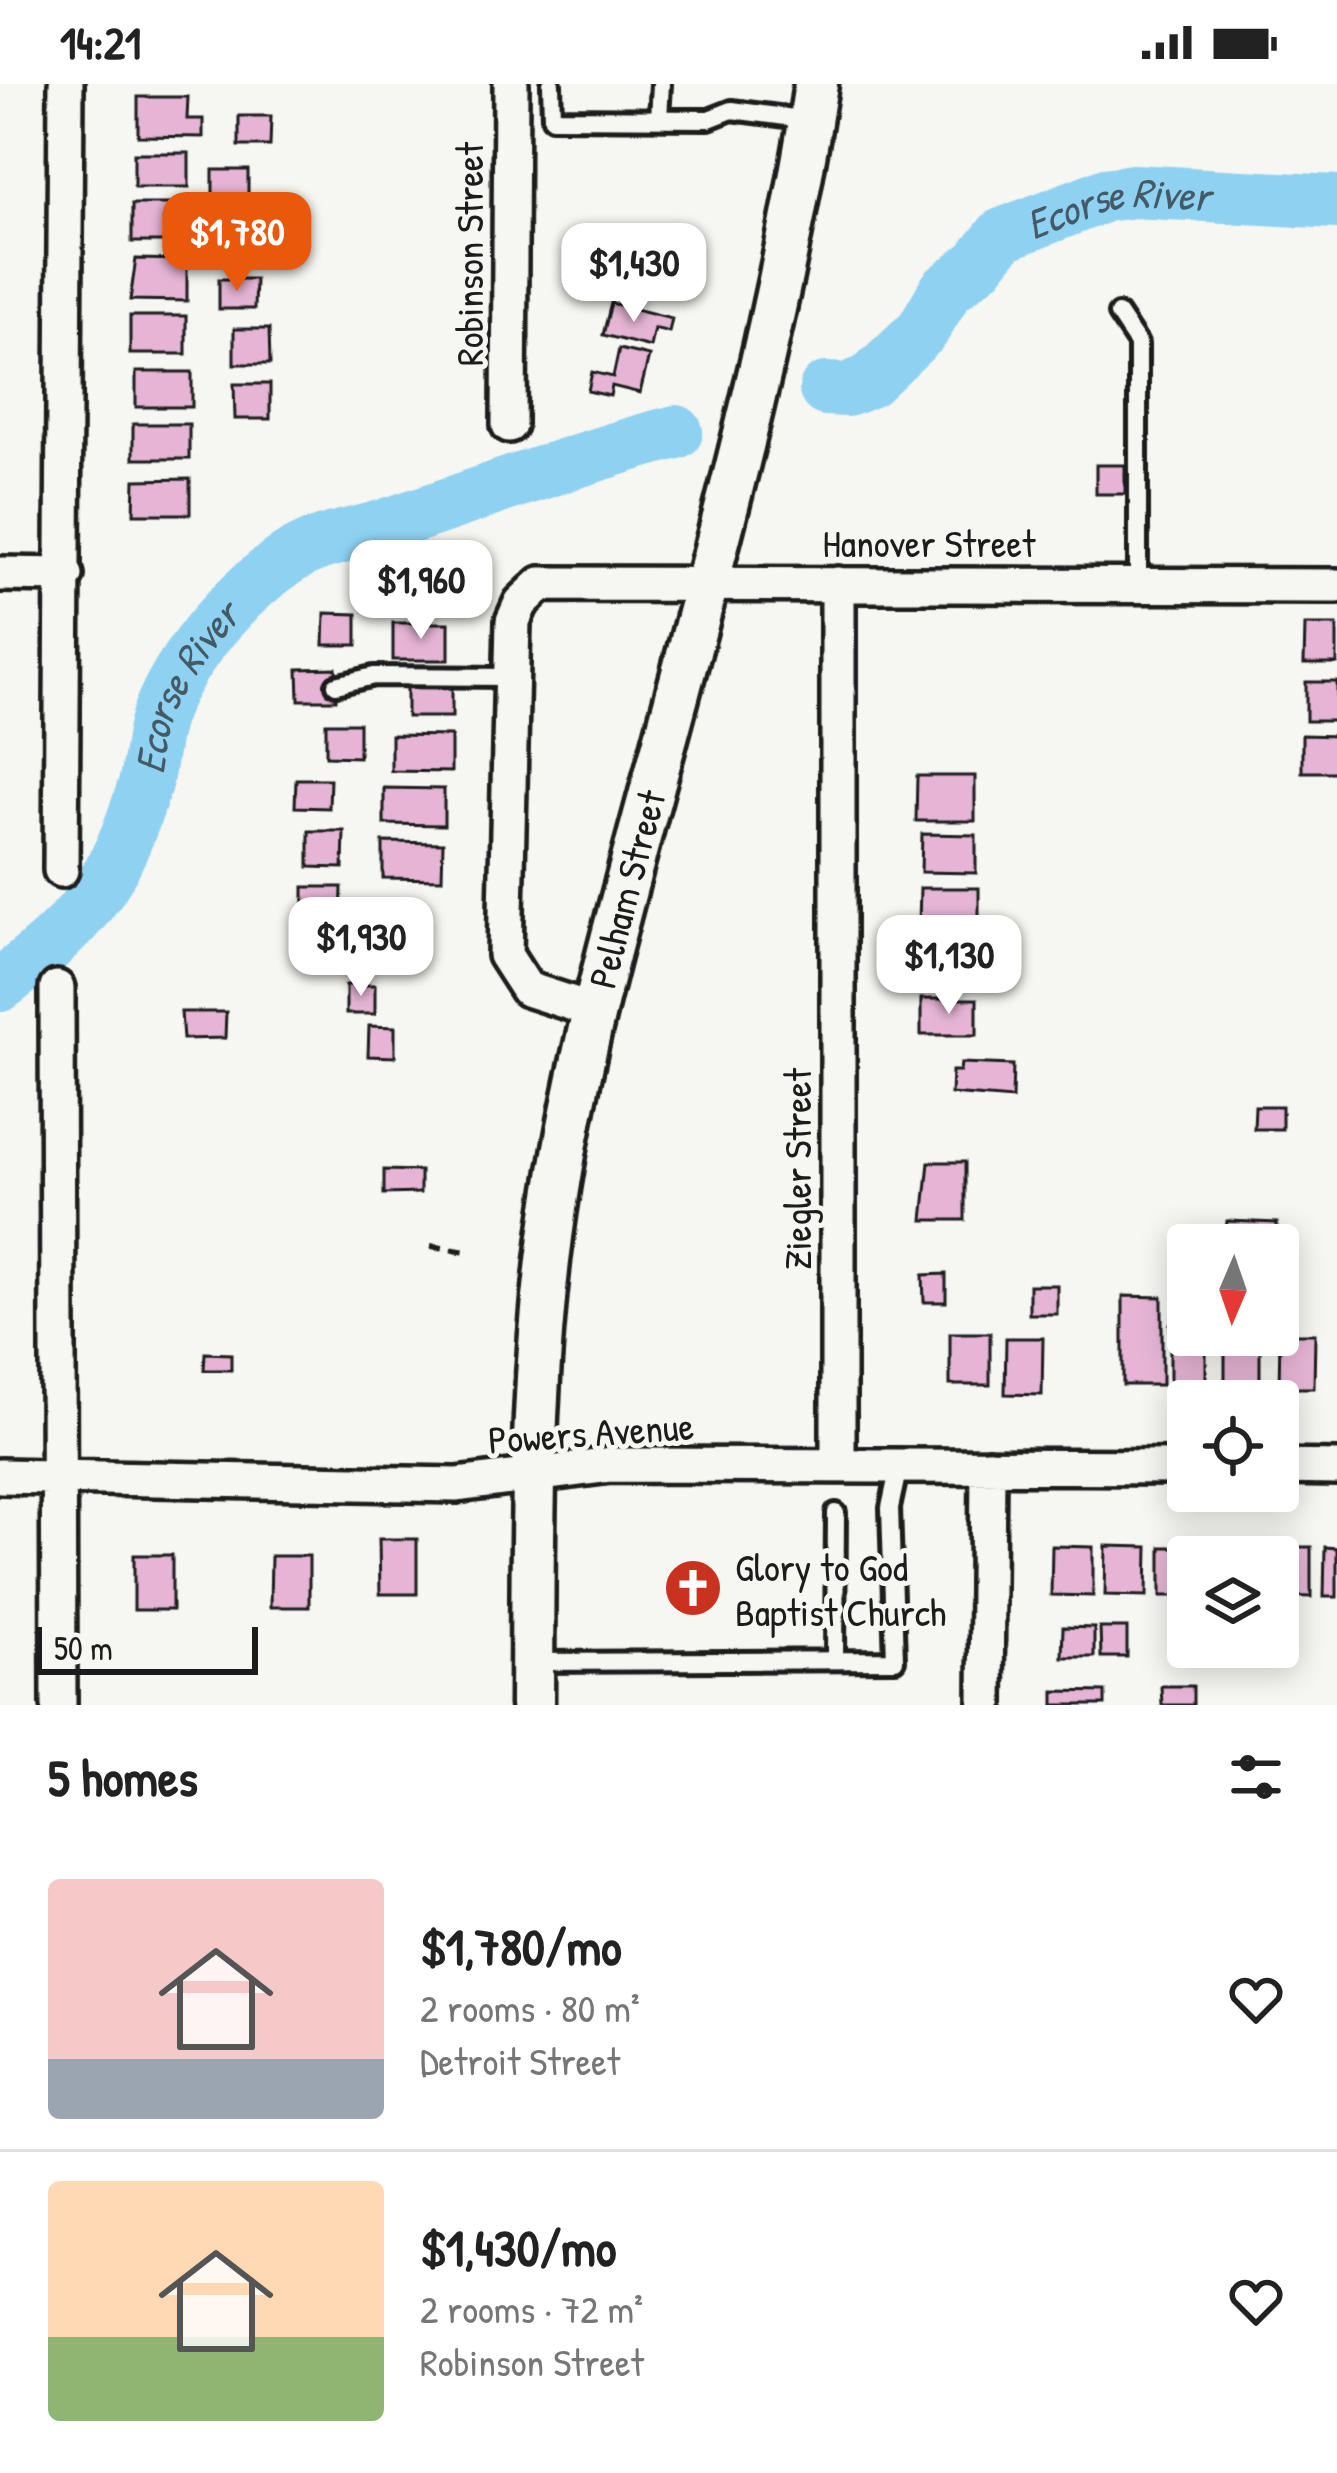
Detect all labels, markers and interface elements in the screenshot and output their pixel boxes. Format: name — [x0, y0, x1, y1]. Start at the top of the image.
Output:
text: 14:21 — [60, 12, 141, 73]
street label: Robinson Street — [442, 141, 495, 366]
water label: Ecorse River — [1017, 162, 1217, 252]
pin: $1,780 — [139, 192, 335, 294]
text: $1,780 — [189, 204, 285, 257]
pin: $1,430 — [536, 223, 732, 325]
text: $1,430 — [588, 235, 680, 288]
street label: Hanover Street — [823, 516, 1036, 569]
pin: $1,960 — [323, 540, 519, 642]
text: $1,960 — [376, 552, 466, 605]
water label: Ecorse River — [120, 584, 254, 777]
street label: Pelham Street — [574, 783, 677, 993]
pin: $1,930 — [263, 897, 459, 999]
text: $1,930 — [315, 909, 407, 962]
pin: $1,130 — [851, 915, 1047, 1017]
text: $1,130 — [904, 927, 994, 980]
street label: Ziegler Street — [770, 1067, 823, 1270]
north arrow — [1167, 1224, 1299, 1356]
map controls — [1167, 1224, 1299, 1668]
button: locate — [1167, 1380, 1299, 1512]
street label: Powers Avenue — [486, 1398, 696, 1466]
button: layers — [1167, 1536, 1299, 1668]
place label: Glory to God Baptist Church — [735, 1540, 946, 1638]
church icon: Glory to God Baptist Church — [662, 1557, 724, 1619]
scale bar — [36, 1621, 258, 1674]
text: 50 m — [54, 1626, 113, 1670]
text: 5 homes — [48, 1743, 198, 1812]
icon: filters — [1223, 1744, 1289, 1810]
text: $1,780/mo — [420, 1912, 622, 1981]
icon: home — [144, 1927, 288, 2071]
icon: heart — [1223, 1966, 1289, 2032]
text: 2 rooms · 80 m² — [420, 1981, 640, 2034]
text: Detroit Street — [420, 2034, 620, 2087]
text: $1,430/mo — [420, 2213, 616, 2282]
icon: home — [144, 2229, 288, 2373]
icon: heart — [1223, 2268, 1289, 2334]
text: 2 rooms · 72 m² — [420, 2282, 643, 2335]
text: Robinson Street — [420, 2335, 644, 2388]

